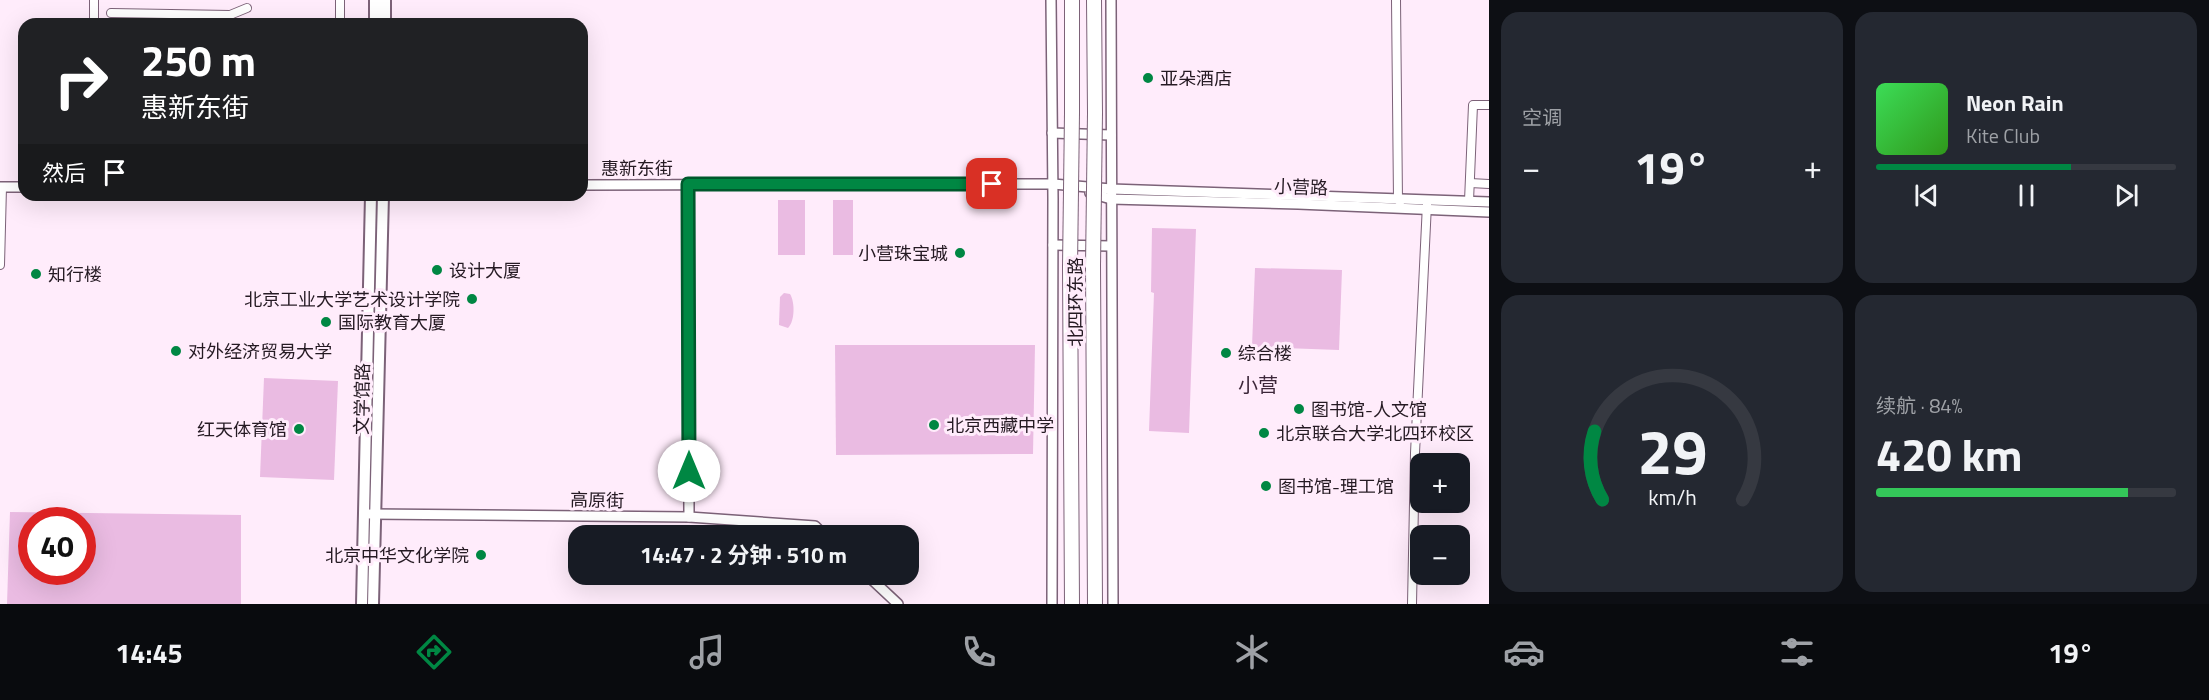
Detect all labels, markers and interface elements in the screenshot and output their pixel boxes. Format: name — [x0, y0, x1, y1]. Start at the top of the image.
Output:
text: 250 m — [141, 28, 256, 92]
icon: right — [42, 42, 120, 120]
place label: 亚朵酒店 — [1160, 65, 1232, 92]
marker: 亚朵酒店 — [1141, 71, 1155, 85]
text: 惠新东街 — [141, 86, 249, 127]
text: Neon Rain — [1966, 86, 2064, 120]
text: 空调 — [1522, 102, 1562, 133]
text: Kite Club — [1966, 120, 2040, 151]
text: 19° — [1634, 133, 1710, 201]
text: − — [1522, 142, 1540, 192]
text: + — [1804, 142, 1822, 192]
street label: 惠新东街 — [601, 155, 673, 182]
text: 然后 — [42, 156, 86, 190]
icon: arrive — [98, 156, 131, 189]
pin — [966, 158, 1017, 209]
icon: arrive — [975, 167, 1008, 200]
street label: 小营路 — [1274, 173, 1328, 201]
icon: previous — [1910, 179, 1943, 212]
icon: pause — [2010, 179, 2043, 212]
icon: next — [2110, 179, 2143, 212]
place label: 小营珠宝城 — [858, 240, 948, 267]
marker: 小营珠宝城 — [953, 246, 967, 260]
place label: 设计大厦 — [449, 257, 521, 284]
street label: 北四环东路 — [1062, 257, 1089, 347]
place label: 知行楼 — [48, 261, 102, 288]
marker: 设计大厦 — [430, 263, 444, 277]
marker: 知行楼 — [29, 267, 43, 281]
place label: 北京工业大学艺术设计学院 — [244, 286, 460, 313]
marker: 北京工业大学艺术设计学院 — [465, 292, 479, 306]
place label: 国际教育大厦 — [338, 309, 446, 336]
marker: 国际教育大厦 — [319, 315, 333, 329]
place label: 对外经济贸易大学 — [188, 338, 332, 365]
place label: 综合楼 — [1238, 340, 1292, 367]
marker: 对外经济贸易大学 — [169, 344, 183, 358]
marker: 综合楼 — [1219, 346, 1233, 360]
street label: 文学馆路 — [348, 363, 376, 435]
district label: 小营 — [1238, 369, 1278, 400]
text: 续航 · 84% — [1876, 390, 1963, 421]
place label: 图书馆-人文馆 — [1311, 396, 1427, 423]
marker: 图书馆-人文馆 — [1292, 402, 1306, 416]
text: 29 — [1637, 403, 1707, 498]
place label: 北京西藏中学 — [946, 412, 1054, 439]
place label: 红天体育馆 — [197, 416, 287, 443]
marker: 北京西藏中学 — [927, 418, 941, 432]
place label: 北京联合大学北四环校区 — [1276, 420, 1474, 447]
text: 420 km — [1876, 420, 2022, 488]
marker: 红天体育馆 — [292, 422, 306, 436]
marker: 北京联合大学北四环校区 — [1257, 426, 1271, 440]
position arrow — [657, 439, 721, 503]
map controls — [1410, 453, 1470, 585]
button: + — [1410, 453, 1470, 513]
place label: 图书馆-理工馆 — [1278, 473, 1394, 500]
marker: 图书馆-理工馆 — [1259, 479, 1273, 493]
text: km/h — [1648, 482, 1696, 514]
street label: 高原街 — [570, 486, 624, 514]
speed limit sign: 40 — [18, 507, 96, 585]
button: − — [1410, 525, 1470, 585]
text: 14:47 · 2 分钟 · 510 m — [640, 538, 847, 572]
place label: 北京中华文化学院 — [325, 542, 469, 569]
marker: 北京中华文化学院 — [474, 548, 488, 562]
icon: directions — [413, 631, 455, 673]
icon: music — [686, 631, 728, 673]
icon: phone — [958, 631, 1000, 673]
icon: climate — [1231, 631, 1273, 673]
icon: car — [1503, 631, 1545, 673]
icon: filters — [1776, 631, 1818, 673]
text: 14:45 — [115, 632, 183, 673]
text: 19° — [2048, 632, 2094, 673]

